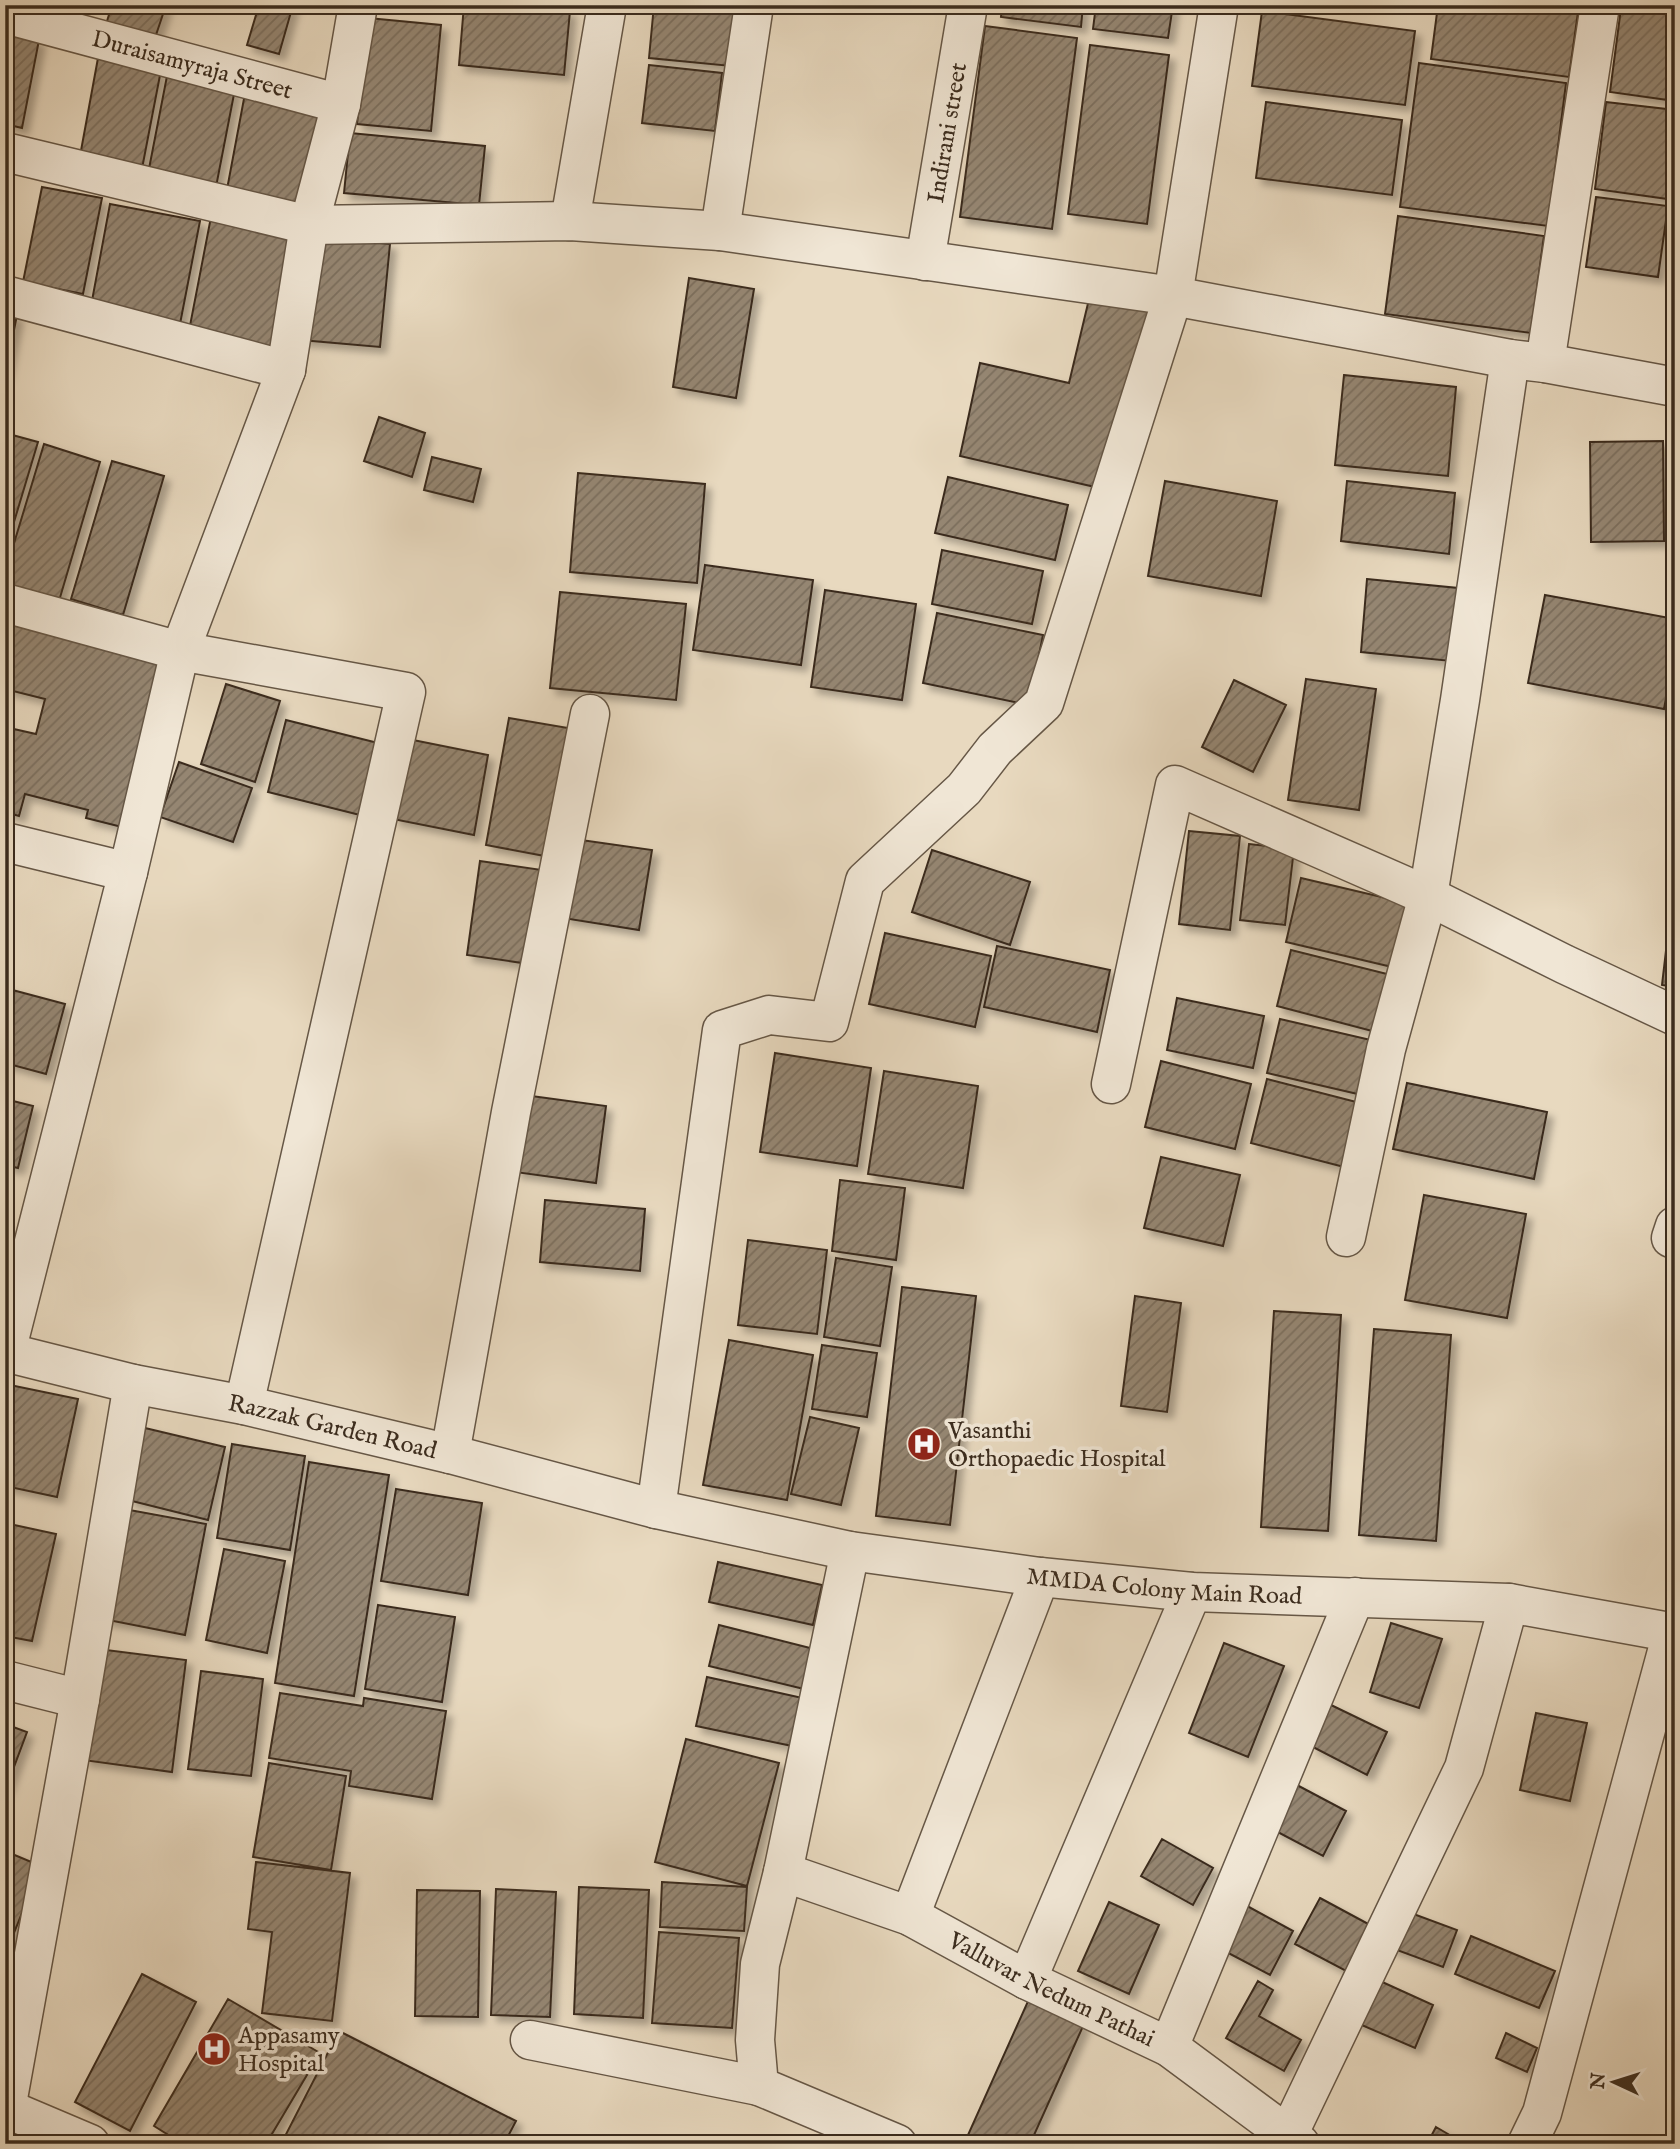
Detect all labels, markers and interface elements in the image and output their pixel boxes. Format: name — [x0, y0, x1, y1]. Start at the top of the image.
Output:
street label: Duraisamyraja Street — [88, 24, 296, 107]
street label: Indirani street — [921, 61, 975, 206]
street label: Razzak Garden Road — [225, 1388, 440, 1467]
place label: Vasanthi Orthopaedic Hospital — [947, 1416, 1166, 1475]
hospital icon: Vasanthi Orthopaedic Hospital — [905, 1425, 943, 1463]
street label: MMDA Colony Main Road — [1025, 1561, 1303, 1613]
street label: Valluvar Nedum Pathai — [941, 1925, 1159, 2055]
place label: Appasamy Hospital — [237, 2021, 340, 2080]
hospital icon: Appasamy Hospital — [195, 2030, 233, 2068]
north arrow — [1578, 2048, 1648, 2118]
text: N — [1586, 2071, 1612, 2091]

